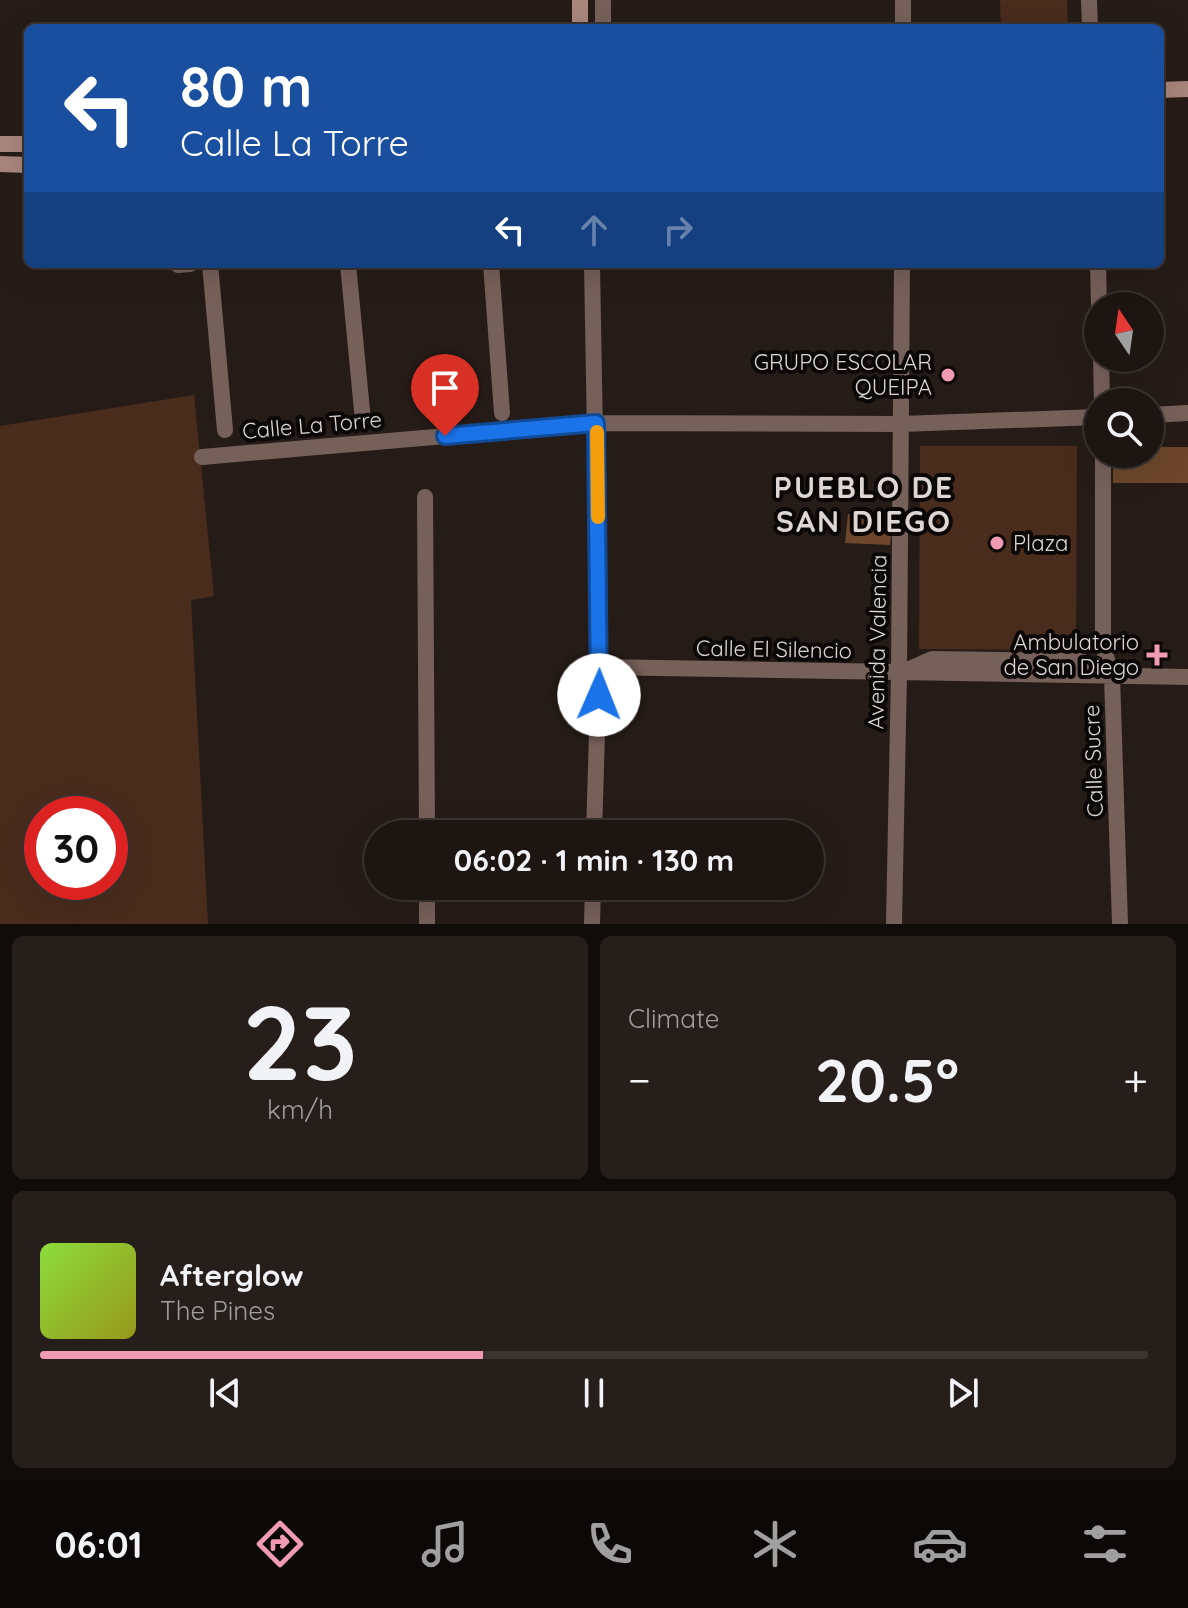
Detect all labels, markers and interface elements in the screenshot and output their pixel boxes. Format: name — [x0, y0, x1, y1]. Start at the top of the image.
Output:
text: 80 m — [180, 51, 312, 121]
icon: left — [48, 56, 152, 160]
text: Calle La Torre — [180, 120, 409, 165]
icon: left — [488, 208, 532, 252]
icon: ahead — [572, 208, 616, 252]
icon: right — [656, 208, 700, 252]
north arrow — [1084, 292, 1164, 372]
map controls — [1084, 292, 1164, 468]
place label: GRUPO ESCOLAR QUEIPA — [754, 348, 932, 401]
pin — [411, 354, 479, 436]
icon: arrive — [423, 366, 467, 410]
marker: GRUPO ESCOLAR QUEIPA — [939, 366, 957, 384]
button: search — [1084, 388, 1164, 468]
street label: Calle La Torre — [241, 405, 383, 445]
district label: PUEBLO DE SAN DIEGO — [774, 468, 954, 540]
place label: Plaza — [1013, 529, 1068, 557]
marker: Plaza — [988, 534, 1006, 552]
street label: Avenida Valencia — [861, 554, 893, 730]
place label: Ambulatorio de San Diego — [1003, 628, 1139, 681]
street label: Calle El Silencio — [696, 634, 852, 664]
marker: Ambulatorio de San Diego — [1146, 644, 1168, 666]
position arrow — [557, 653, 641, 737]
street label: Calle Sucre — [1077, 704, 1109, 818]
speed limit sign: 30 — [24, 796, 128, 900]
text: 06:02 · 1 min · 130 m — [454, 841, 734, 879]
text: 23 — [242, 976, 358, 1106]
text: Climate — [628, 1002, 719, 1035]
text: 20.5° — [815, 1042, 959, 1117]
text: − — [628, 1052, 651, 1107]
text: + — [1123, 1052, 1148, 1107]
text: km/h — [267, 1093, 333, 1126]
text: Afterglow — [160, 1256, 303, 1294]
text: The Pines — [160, 1294, 275, 1327]
icon: previous — [203, 1371, 247, 1415]
icon: pause — [572, 1371, 616, 1415]
icon: next — [941, 1371, 985, 1415]
icon: directions — [252, 1516, 308, 1572]
icon: music — [417, 1516, 473, 1572]
icon: phone — [582, 1516, 638, 1572]
icon: climate — [747, 1516, 803, 1572]
icon: car — [912, 1516, 968, 1572]
icon: filters — [1077, 1516, 1133, 1572]
text: 06:01 — [55, 1522, 143, 1567]

